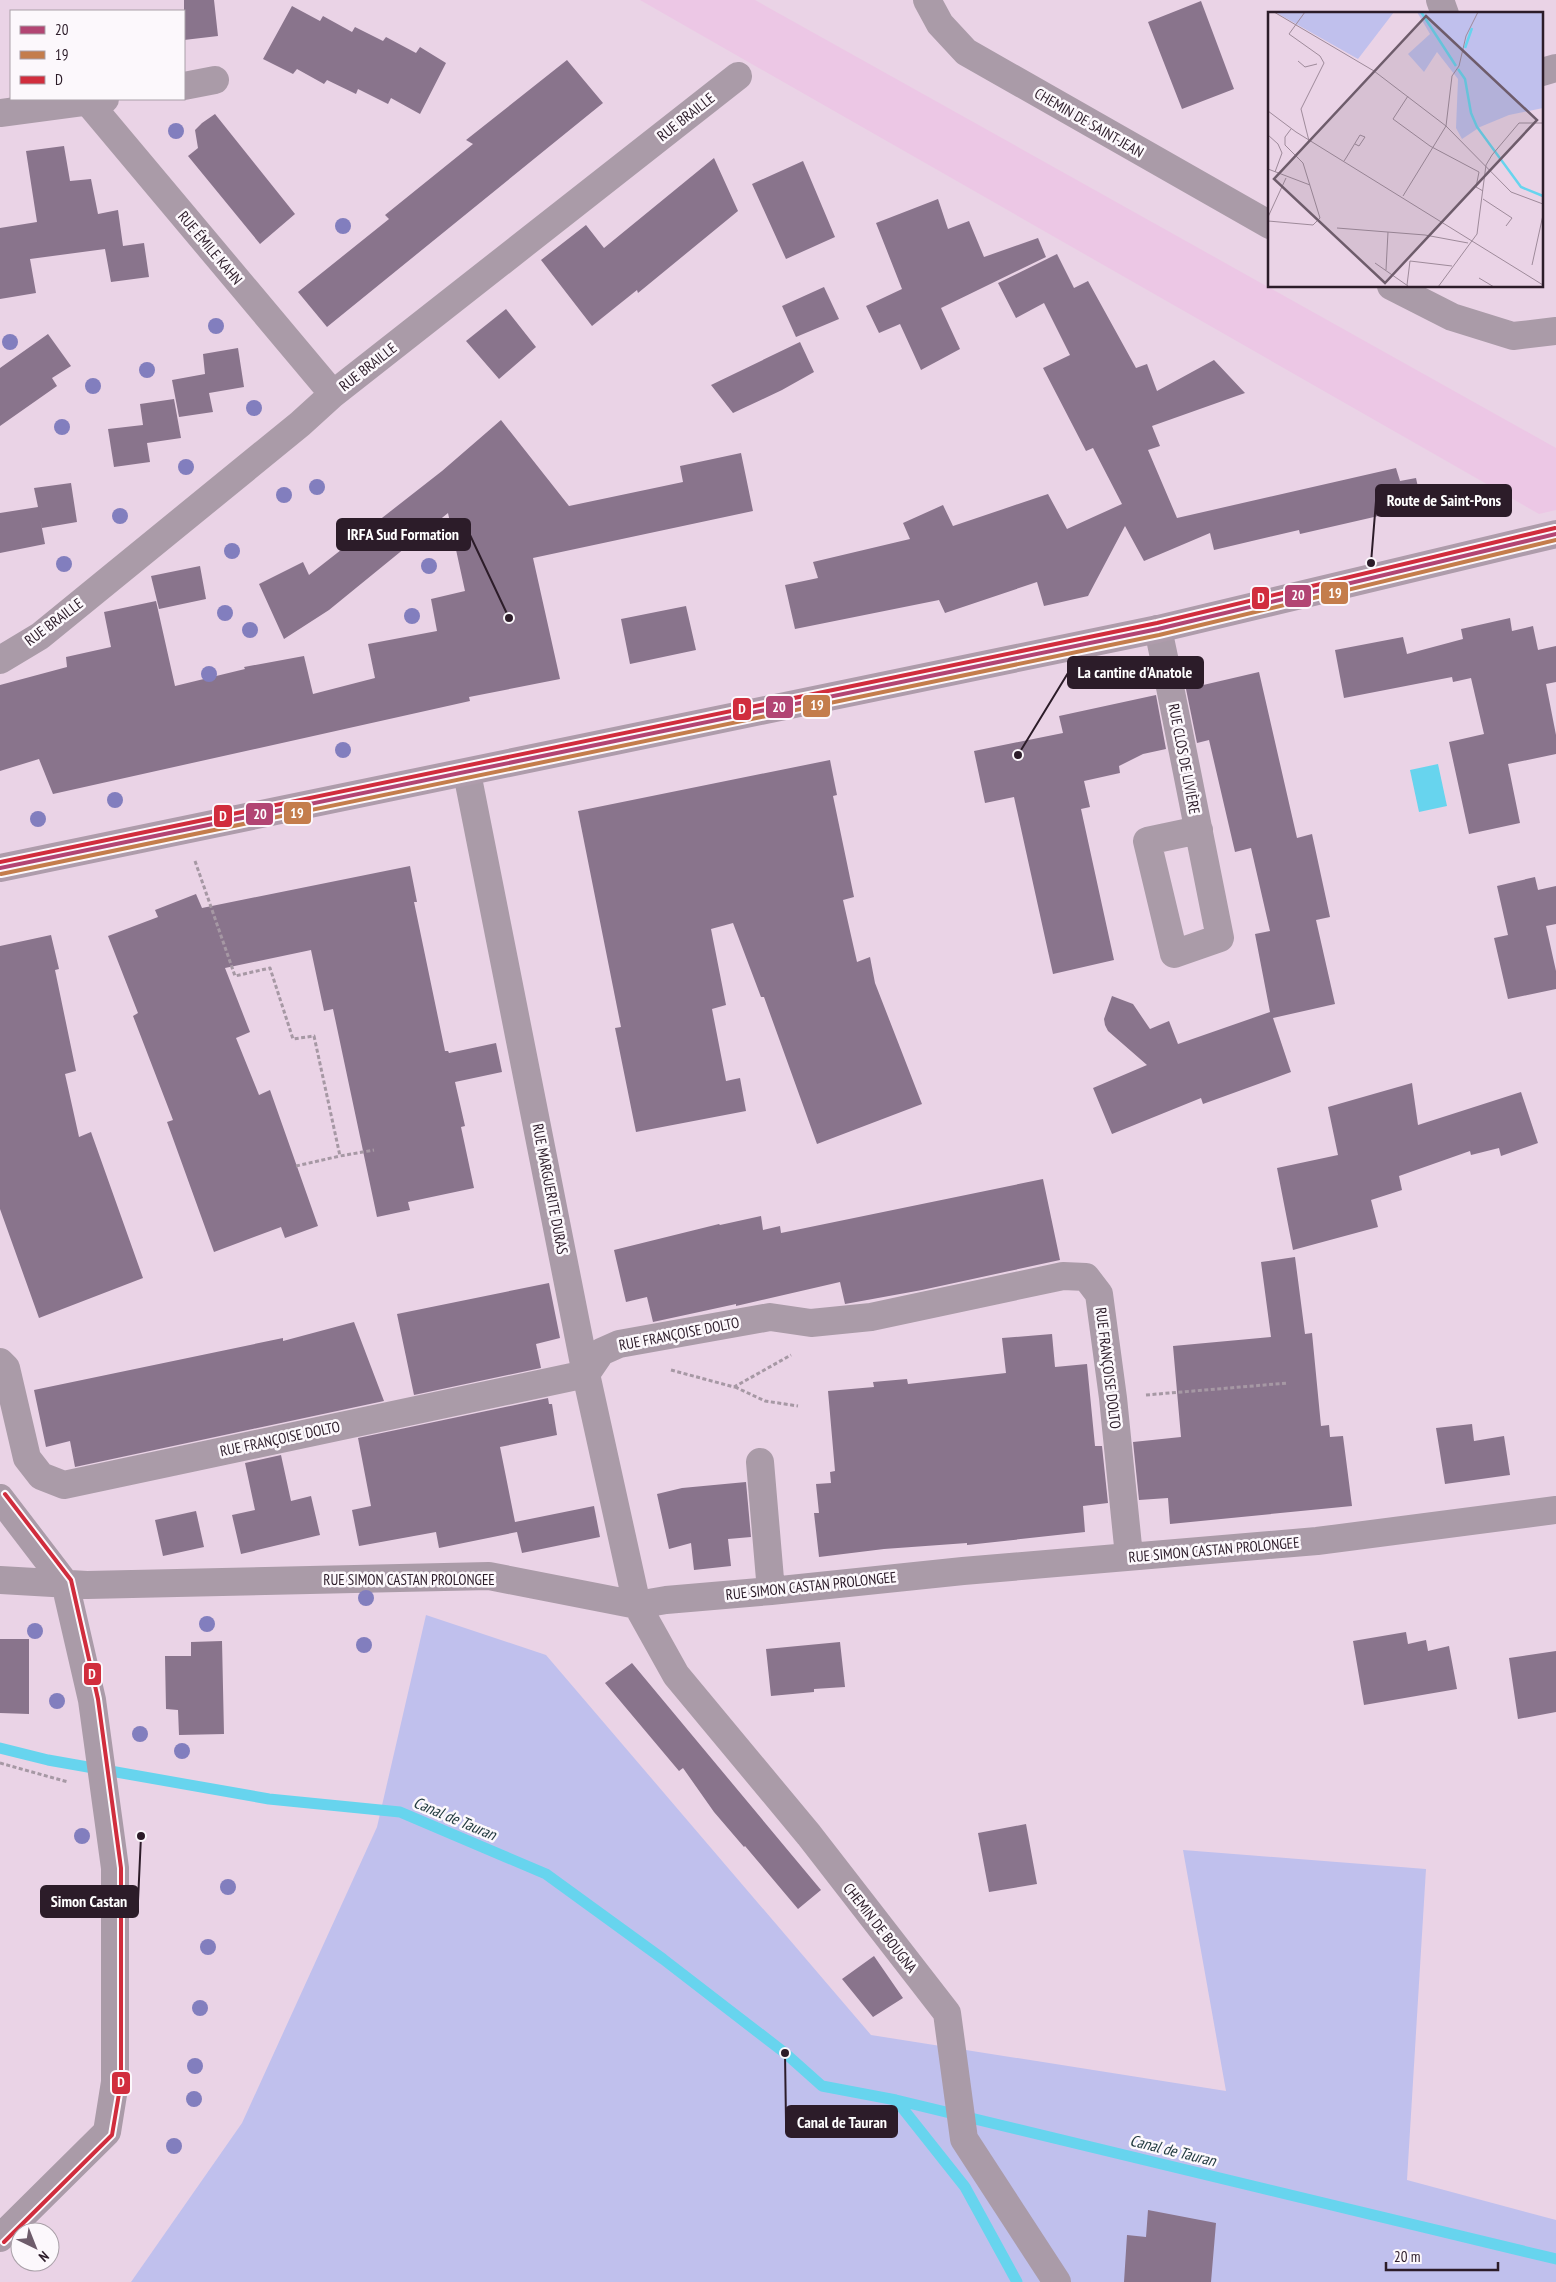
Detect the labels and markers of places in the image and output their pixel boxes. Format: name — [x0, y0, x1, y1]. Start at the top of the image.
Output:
callout: Route de Saint-Pons — [1376, 485, 1511, 516]
callout: IRFA Sud Formation — [337, 519, 470, 550]
callout: La cantine d'Anatole — [1068, 657, 1203, 688]
callout: Simon Castan — [41, 1886, 138, 1917]
callout: Canal de Tauran — [786, 2106, 897, 2137]

